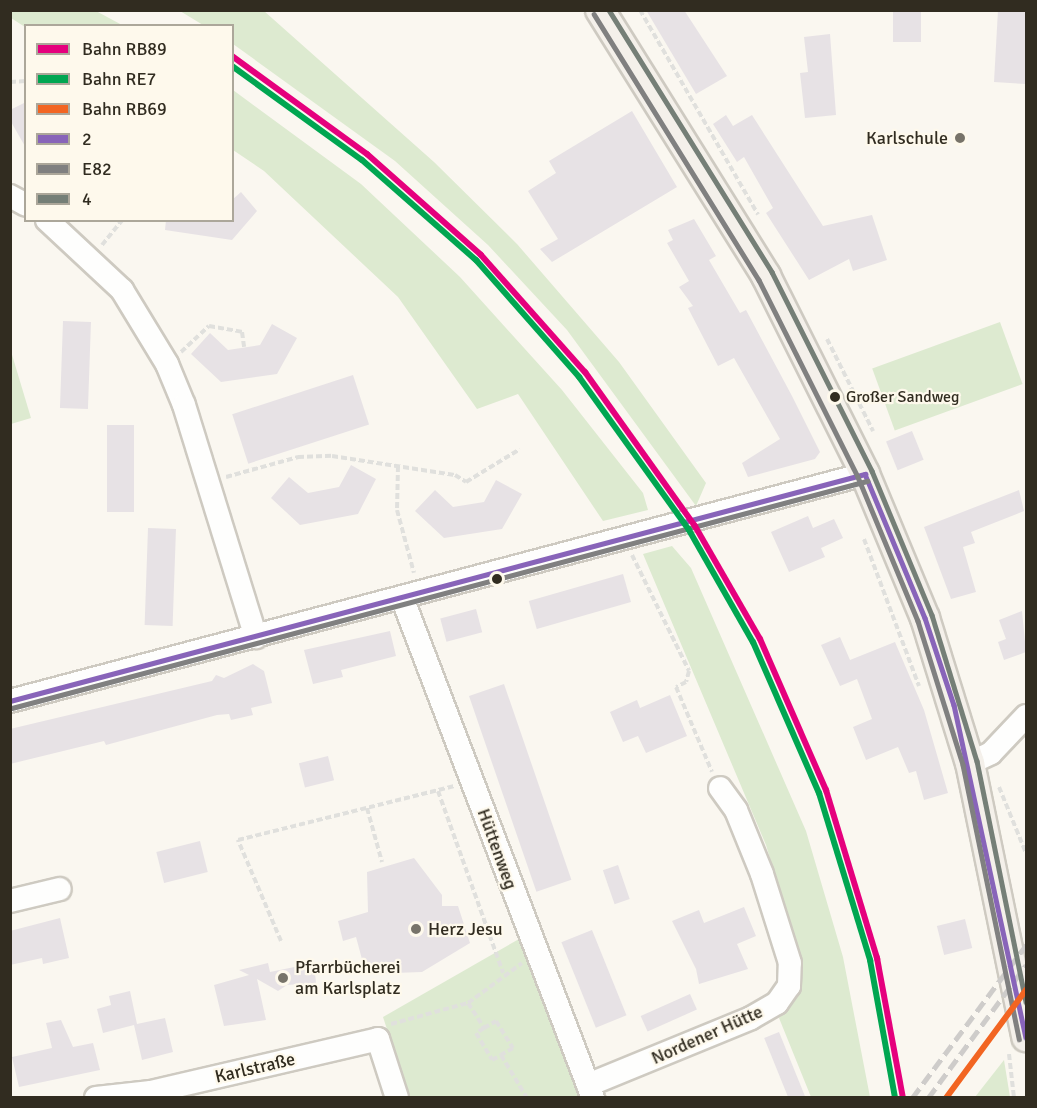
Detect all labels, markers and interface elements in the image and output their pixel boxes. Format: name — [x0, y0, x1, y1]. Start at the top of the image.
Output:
legend — [24, 24, 234, 222]
text: Bahn RB89 — [82, 38, 167, 60]
text: Bahn RE7 — [82, 68, 156, 90]
text: Bahn RB69 — [82, 98, 167, 120]
place label: Karlschule — [866, 127, 948, 149]
text: 2 — [82, 128, 92, 150]
marker: Karlschule — [953, 131, 967, 145]
text: E82 — [82, 158, 112, 180]
text: 4 — [82, 188, 92, 210]
place label: Großer Sandweg — [846, 387, 960, 407]
marker: Großer Sandweg — [829, 391, 841, 403]
unlabelled marker — [491, 573, 503, 585]
street label: Hüttenweg — [472, 806, 522, 892]
place label: Herz Jesu — [428, 918, 503, 940]
marker: Herz Jesu — [409, 922, 423, 936]
place label: Pfarrbücherei am Karlsplatz — [295, 957, 401, 1000]
marker: Pfarrbücherei am Karlsplatz — [276, 971, 290, 985]
street label: Nordener Hütte — [648, 1001, 766, 1069]
street label: Karlstraße — [213, 1048, 297, 1088]

